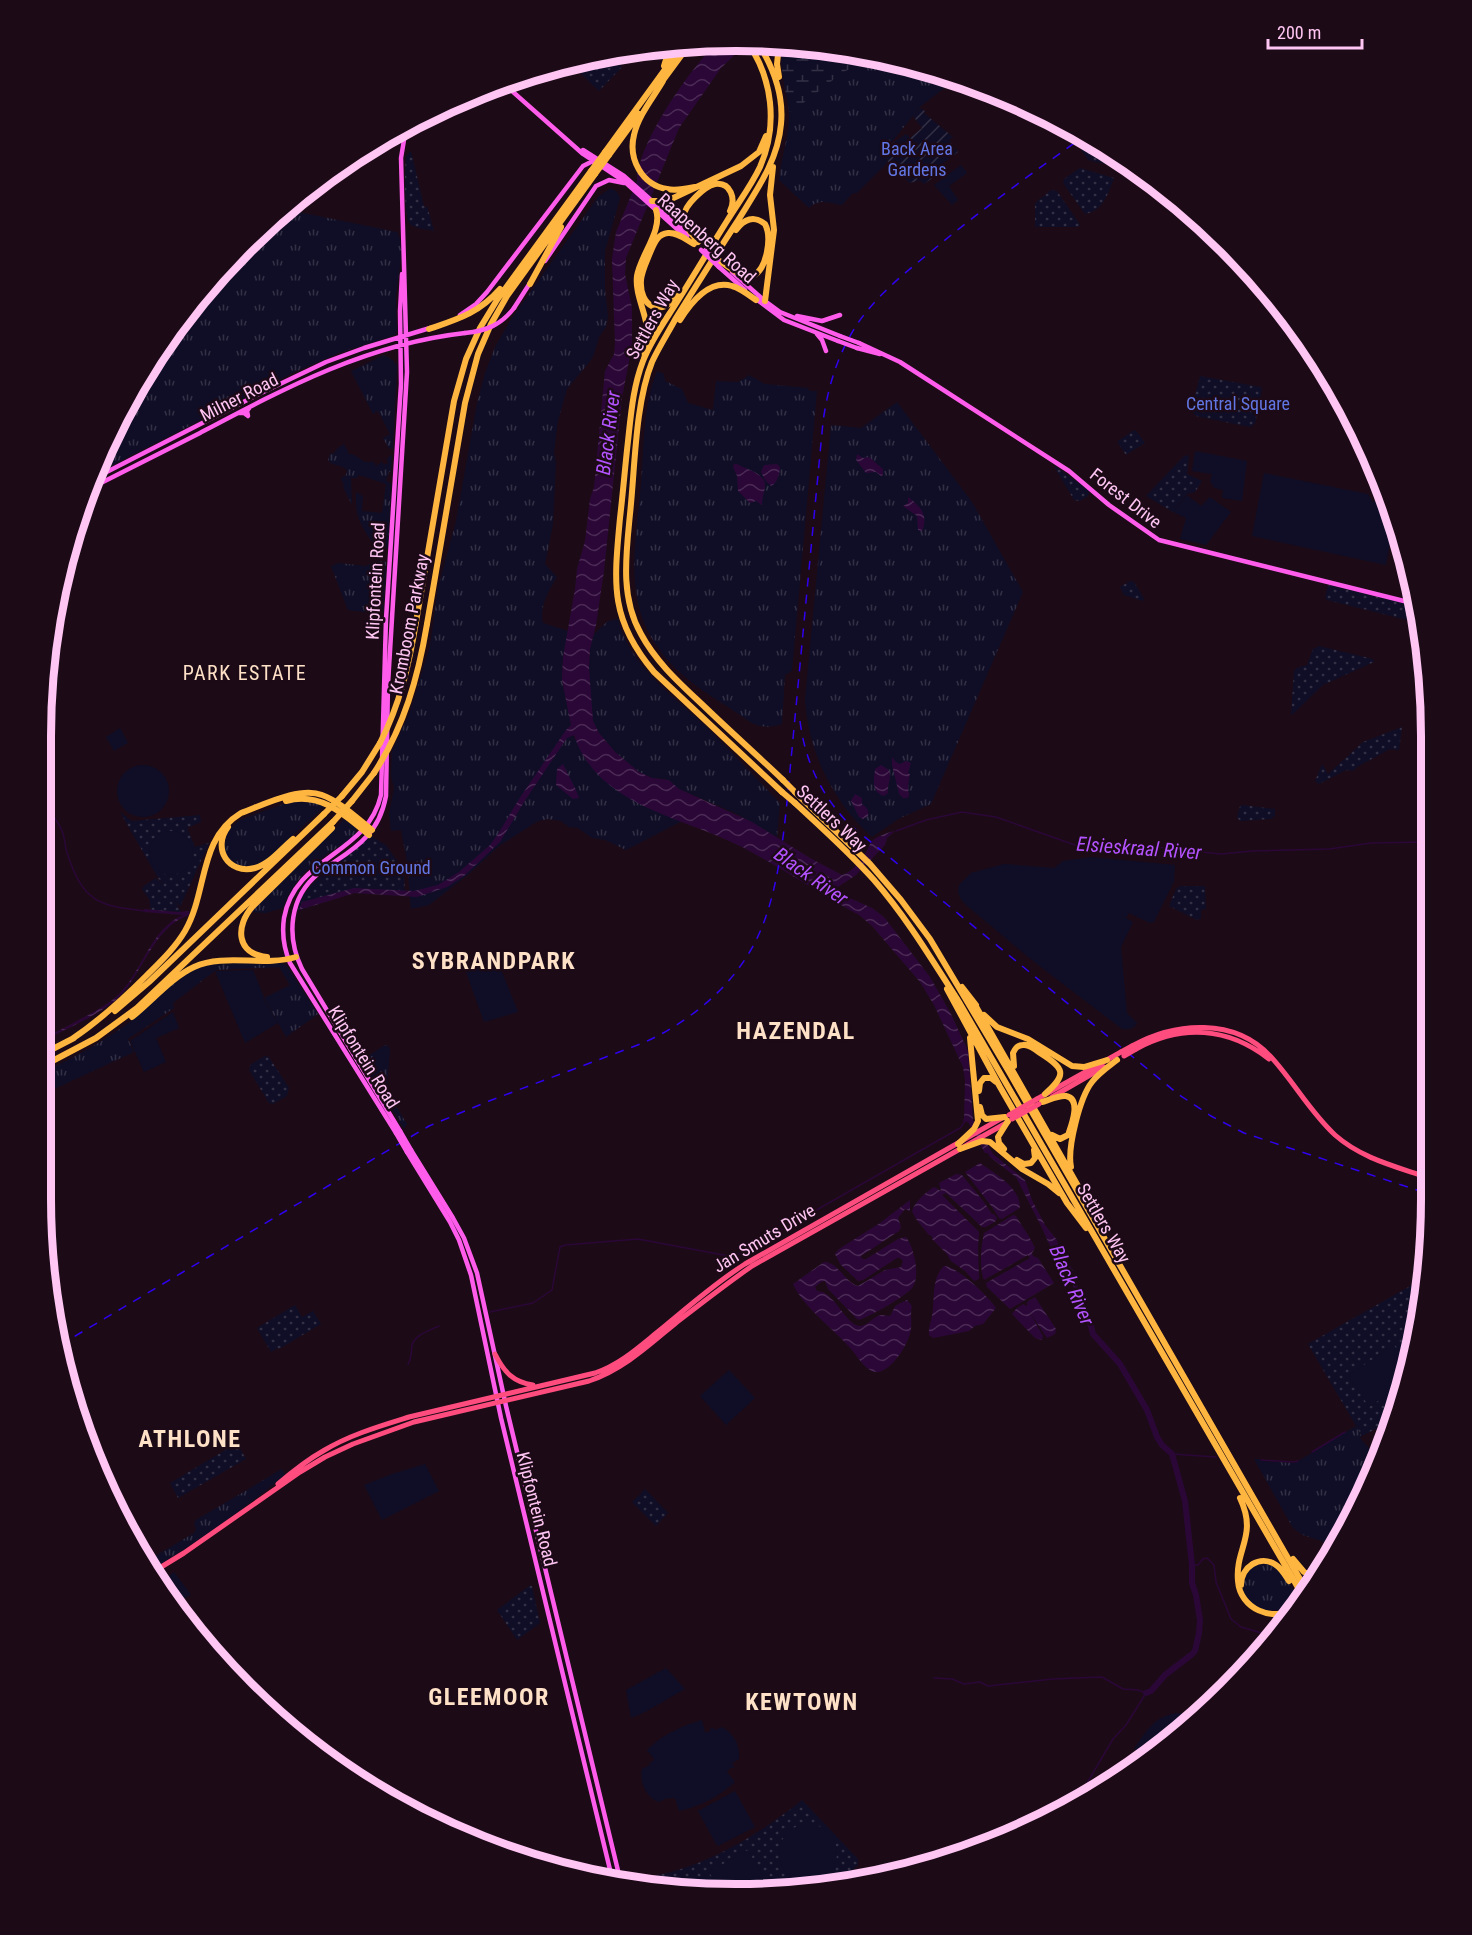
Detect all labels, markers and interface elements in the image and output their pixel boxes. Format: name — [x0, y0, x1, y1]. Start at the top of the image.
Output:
scale bar — [1268, 12, 1362, 50]
text: 200 m — [1277, 22, 1321, 43]
park label: Back Area Gardens — [881, 138, 953, 180]
street label: Raapenberg Road — [654, 189, 760, 287]
street label: Settlers Way — [621, 275, 683, 363]
street label: Milner Road — [196, 368, 282, 426]
water label: Black River — [591, 389, 625, 476]
park label: Central Square — [1186, 393, 1290, 414]
street label: Forest Drive — [1086, 464, 1166, 532]
street label: Klipfontein Road — [361, 522, 389, 640]
street label: Kromboom Parkway — [385, 552, 433, 696]
district label: PARK ESTATE — [183, 661, 307, 685]
street label: Settlers Way — [793, 780, 872, 856]
water label: Elsieskraal River — [1076, 832, 1203, 864]
water label: Black River — [770, 842, 853, 911]
park label: Common Ground — [311, 857, 431, 878]
district label: SYBRANDPARK — [412, 947, 576, 975]
street label: Klipfontein Road — [324, 1002, 404, 1112]
district label: HAZENDAL — [736, 1017, 856, 1045]
street label: Settlers Way — [1073, 1180, 1135, 1267]
street label: Jan Smuts Drive — [709, 1199, 819, 1277]
water label: Black River — [1044, 1241, 1100, 1330]
district label: ATHLONE — [139, 1425, 241, 1453]
street label: Klipfontein Road — [513, 1450, 561, 1568]
district label: GLEEMOOR — [428, 1683, 550, 1711]
district label: KEWTOWN — [745, 1688, 859, 1716]

